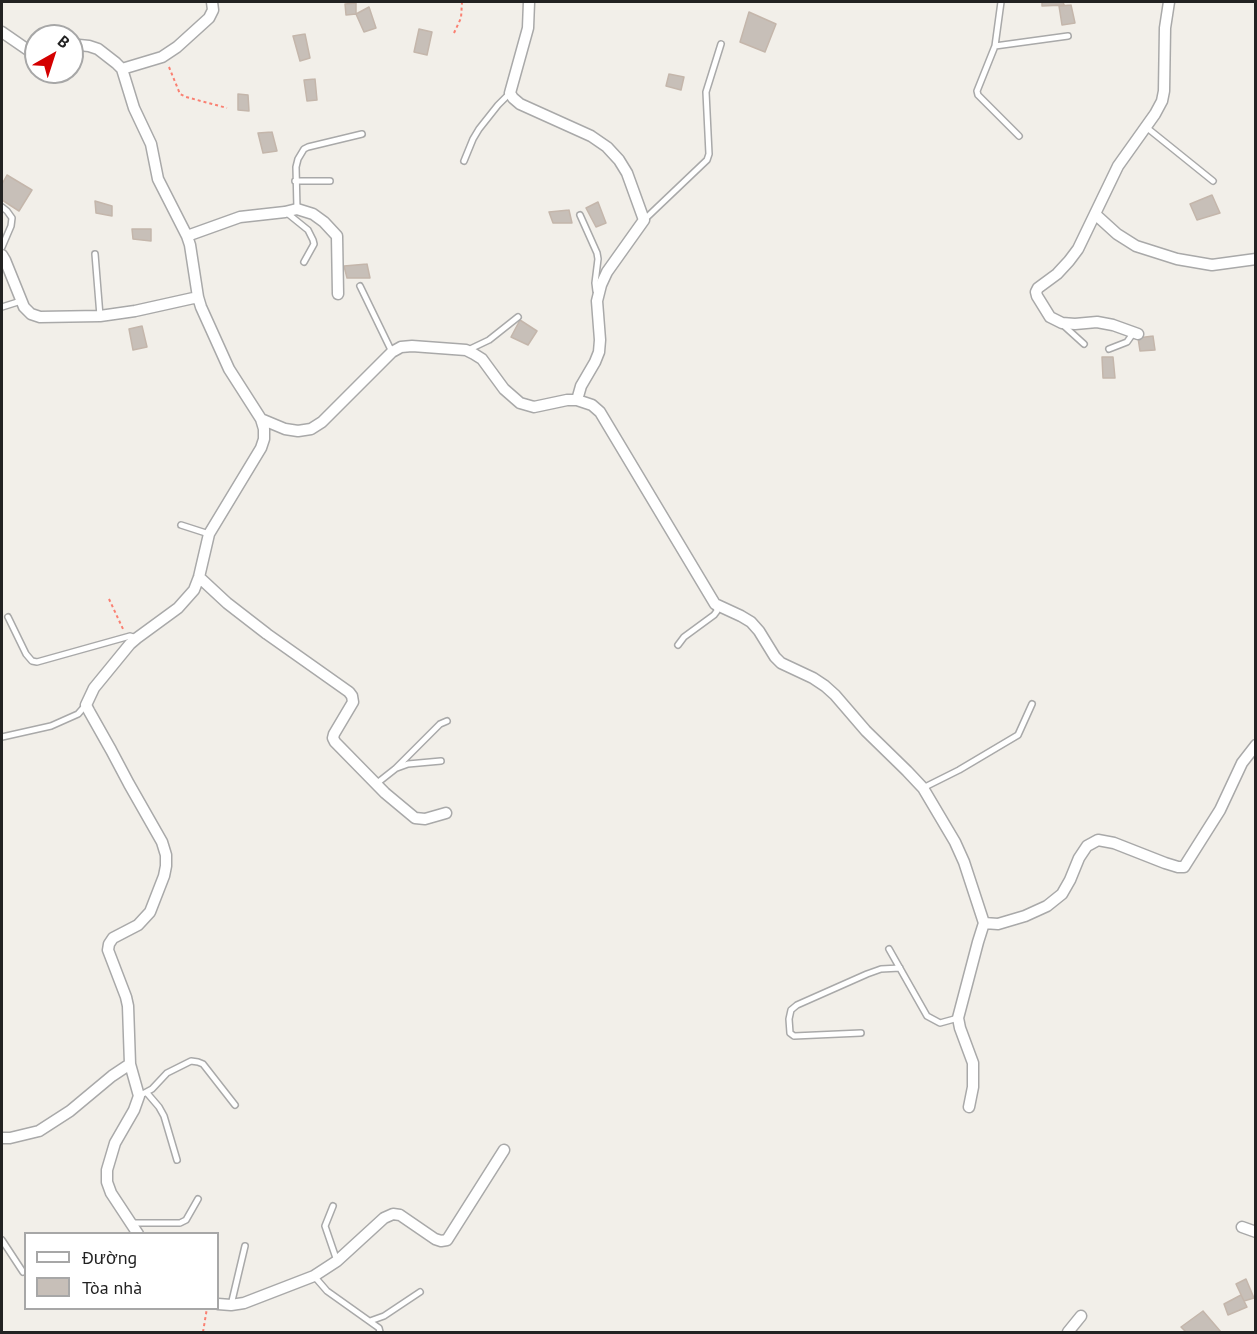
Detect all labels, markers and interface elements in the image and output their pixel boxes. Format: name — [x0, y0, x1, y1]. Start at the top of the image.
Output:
north arrow — [24, 24, 84, 84]
text: B — [54, 31, 74, 52]
legend — [24, 1232, 219, 1310]
text: Đường — [82, 1246, 137, 1269]
text: Tòa nhà — [82, 1276, 142, 1299]

